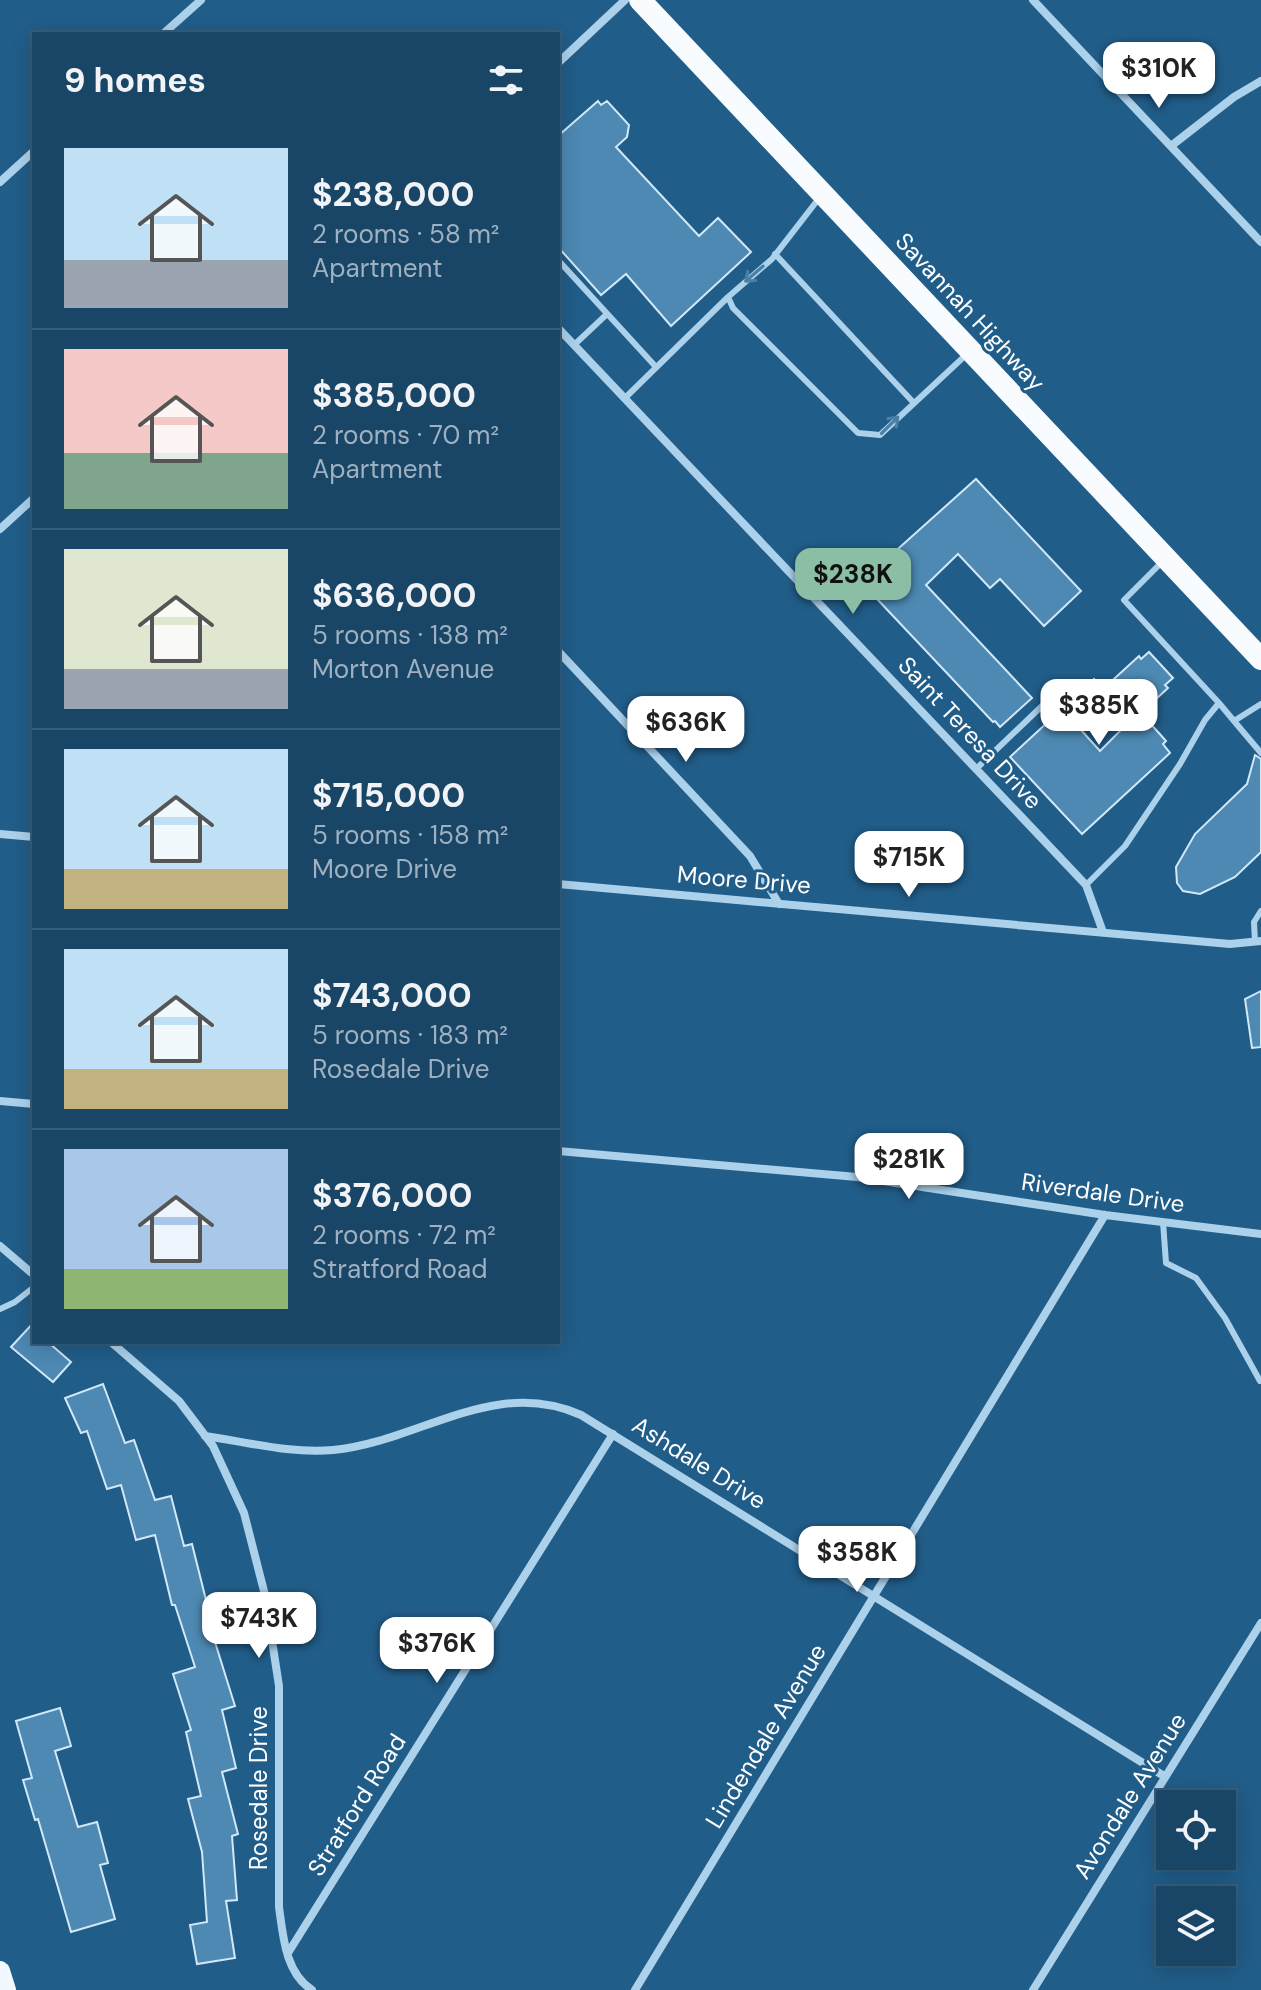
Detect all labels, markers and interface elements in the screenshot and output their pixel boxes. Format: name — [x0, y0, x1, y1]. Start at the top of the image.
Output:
pin: $310K — [1103, 42, 1215, 110]
text: $310K — [1121, 51, 1197, 85]
text: 9 homes — [64, 58, 206, 103]
icon: filters — [484, 58, 528, 102]
text: $238,000 — [312, 172, 474, 217]
icon: home — [128, 180, 224, 276]
text: 2 rooms · 58 m² — [312, 217, 499, 251]
street label: Savannah Highway — [889, 226, 1052, 397]
text: Apartment — [312, 251, 443, 285]
one-way arrow — [744, 265, 765, 283]
text: $385,000 — [312, 373, 476, 418]
icon: home — [128, 381, 224, 477]
one-way arrow — [880, 416, 899, 435]
text: 2 rooms · 70 m² — [312, 418, 499, 452]
text: Apartment — [312, 452, 443, 486]
pin: $238K — [797, 548, 909, 616]
text: $238K — [813, 557, 893, 591]
text: $636,000 — [312, 573, 476, 618]
icon: home — [128, 581, 224, 677]
text: 5 rooms · 138 m² — [312, 618, 508, 652]
street label: Saint Teresa Drive — [892, 650, 1049, 815]
text: Morton Avenue — [312, 652, 494, 686]
pin: $385K — [1043, 679, 1155, 747]
text: $385K — [1059, 688, 1140, 722]
pin: $636K — [630, 696, 742, 764]
text: $636K — [645, 705, 727, 739]
text: $715,000 — [312, 773, 465, 818]
icon: home — [128, 781, 224, 877]
text: 5 rooms · 158 m² — [312, 818, 508, 852]
pin: $715K — [853, 831, 965, 899]
text: $715K — [873, 840, 945, 874]
text: Moore Drive — [312, 852, 457, 886]
street label: Moore Drive — [676, 858, 812, 901]
text: $743,000 — [312, 973, 472, 1018]
icon: home — [128, 981, 224, 1077]
text: 5 rooms · 183 m² — [312, 1018, 508, 1052]
text: Rosedale Drive — [312, 1052, 489, 1086]
pin: $281K — [853, 1133, 965, 1201]
text: $281K — [873, 1142, 945, 1176]
street label: Riverdale Drive — [1019, 1166, 1187, 1219]
text: $376,000 — [312, 1173, 472, 1218]
icon: home — [128, 1181, 224, 1277]
text: 2 rooms · 72 m² — [312, 1218, 496, 1252]
text: Stratford Road — [312, 1252, 487, 1286]
street label: Ashdale Drive — [627, 1409, 772, 1516]
pin: $358K — [801, 1526, 913, 1594]
text: $358K — [817, 1535, 898, 1569]
pin: $743K — [203, 1592, 315, 1660]
text: $743K — [220, 1601, 298, 1635]
pin: $376K — [381, 1617, 493, 1685]
text: $376K — [398, 1626, 476, 1660]
street label: Lindendale Avenue — [698, 1638, 833, 1834]
street label: Rosedale Drive — [243, 1706, 274, 1870]
street label: Avondale Avenue — [1066, 1707, 1193, 1884]
street label: Stratford Road — [301, 1728, 413, 1882]
map controls — [1156, 1790, 1236, 1966]
button: locate — [1156, 1790, 1236, 1870]
button: layers — [1156, 1886, 1236, 1966]

